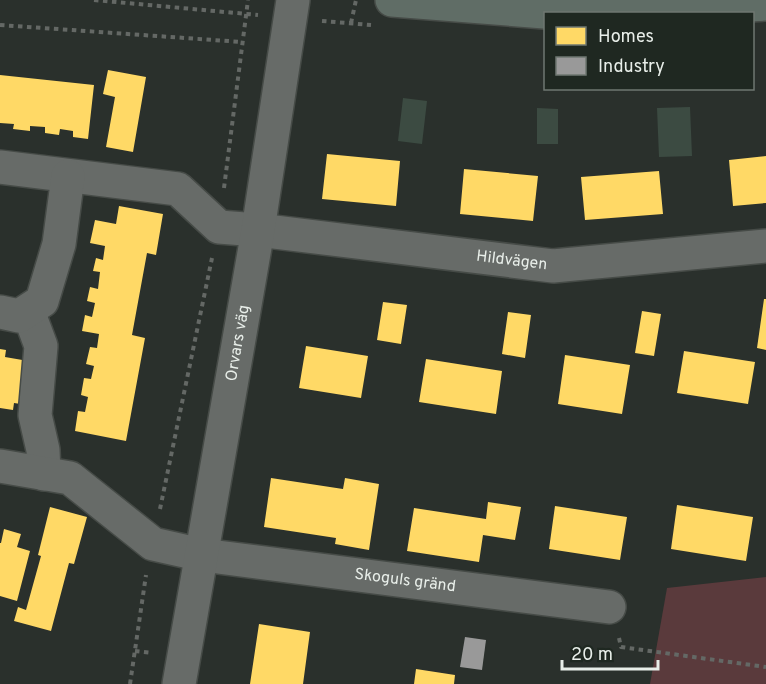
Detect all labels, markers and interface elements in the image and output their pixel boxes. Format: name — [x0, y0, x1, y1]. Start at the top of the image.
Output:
legend — [544, 12, 754, 90]
text: Homes — [598, 26, 654, 49]
text: Industry — [598, 56, 665, 79]
street label: Hildvägen — [475, 247, 548, 275]
street label: Orvars väg — [222, 303, 255, 383]
street label: Skoguls gränd — [353, 565, 457, 597]
scale bar — [562, 633, 658, 671]
text: 20 m — [571, 644, 613, 667]

